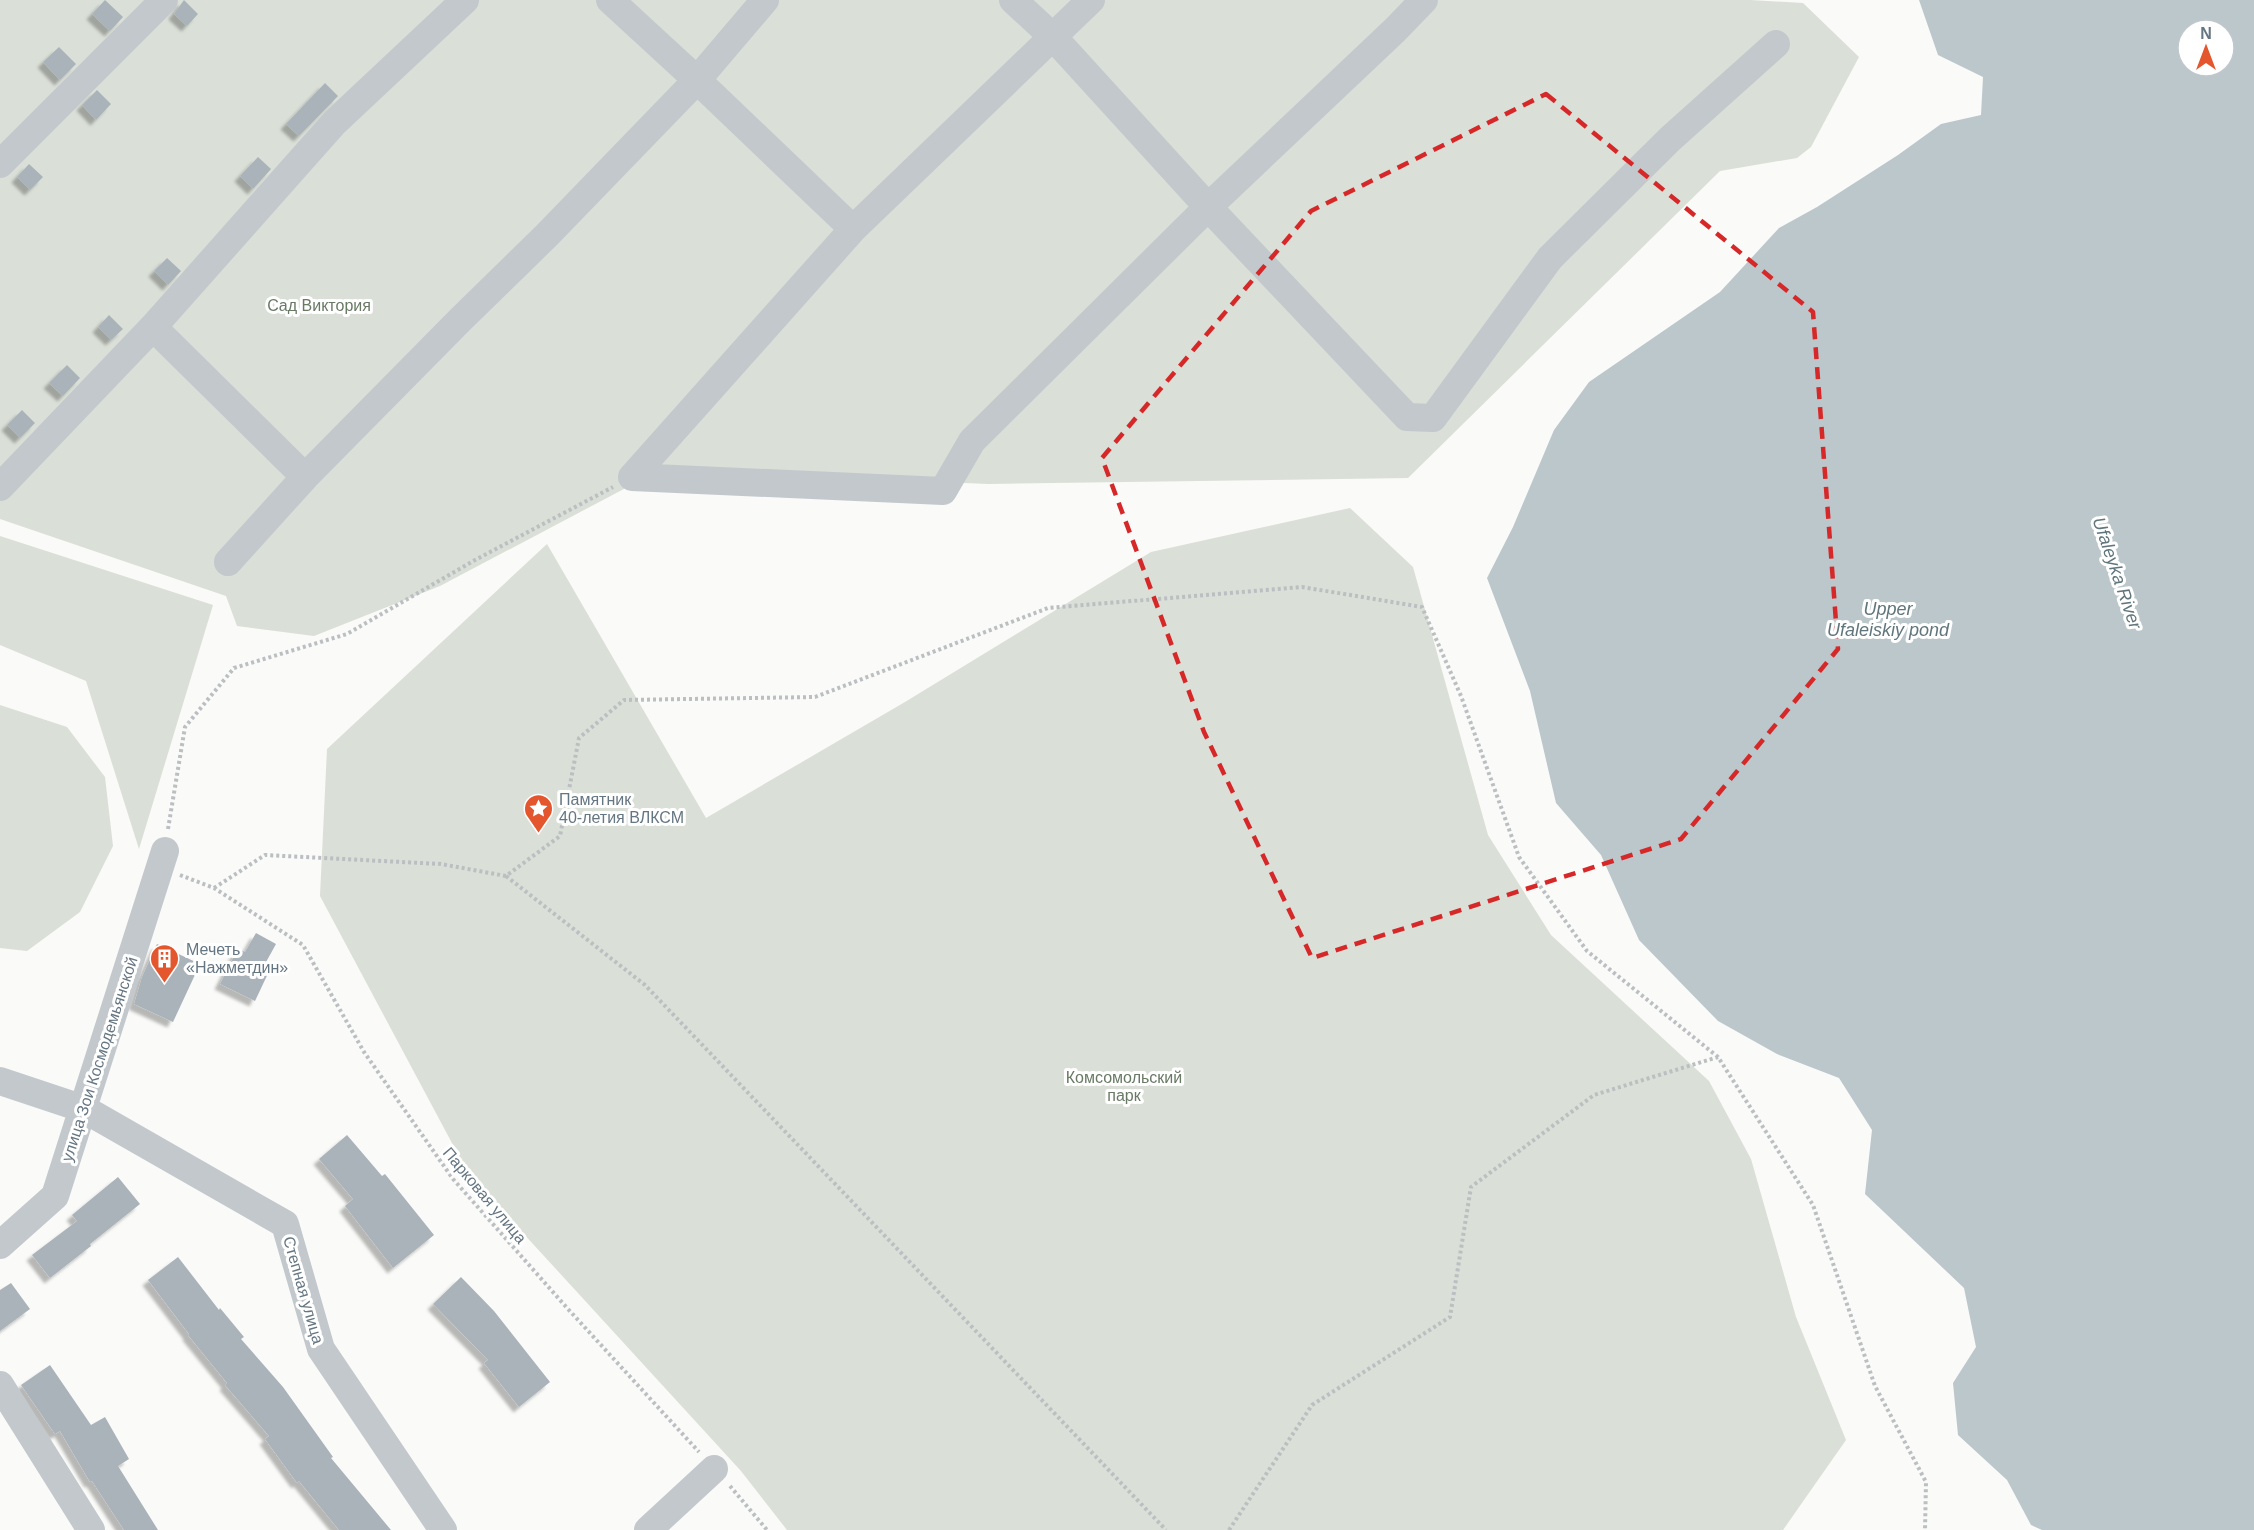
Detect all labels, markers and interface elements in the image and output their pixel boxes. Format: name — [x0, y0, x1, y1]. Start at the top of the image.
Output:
north arrow — [2176, 18, 2236, 78]
text: N — [2200, 25, 2212, 42]
park label: Сад Виктория — [267, 297, 371, 314]
water label: Ufaleyka River — [2088, 514, 2146, 633]
water label: Upper Ufaleiskiy pond — [1827, 599, 1950, 640]
place label: Памятник 40-летия ВЛКСМ — [559, 791, 684, 826]
place icon: Памятник 40-летия ВЛКСМ — [522, 792, 554, 834]
place label: Мечеть «Нажметдин» — [186, 941, 288, 976]
building icon: Мечеть «Нажметдин» — [149, 942, 181, 984]
street label: улица Зои Космодемьянской — [58, 955, 141, 1164]
park label: Комсомольский парк — [1066, 1069, 1182, 1104]
street label: Парковая улица — [440, 1144, 530, 1247]
street label: Степная улица — [280, 1234, 327, 1346]

